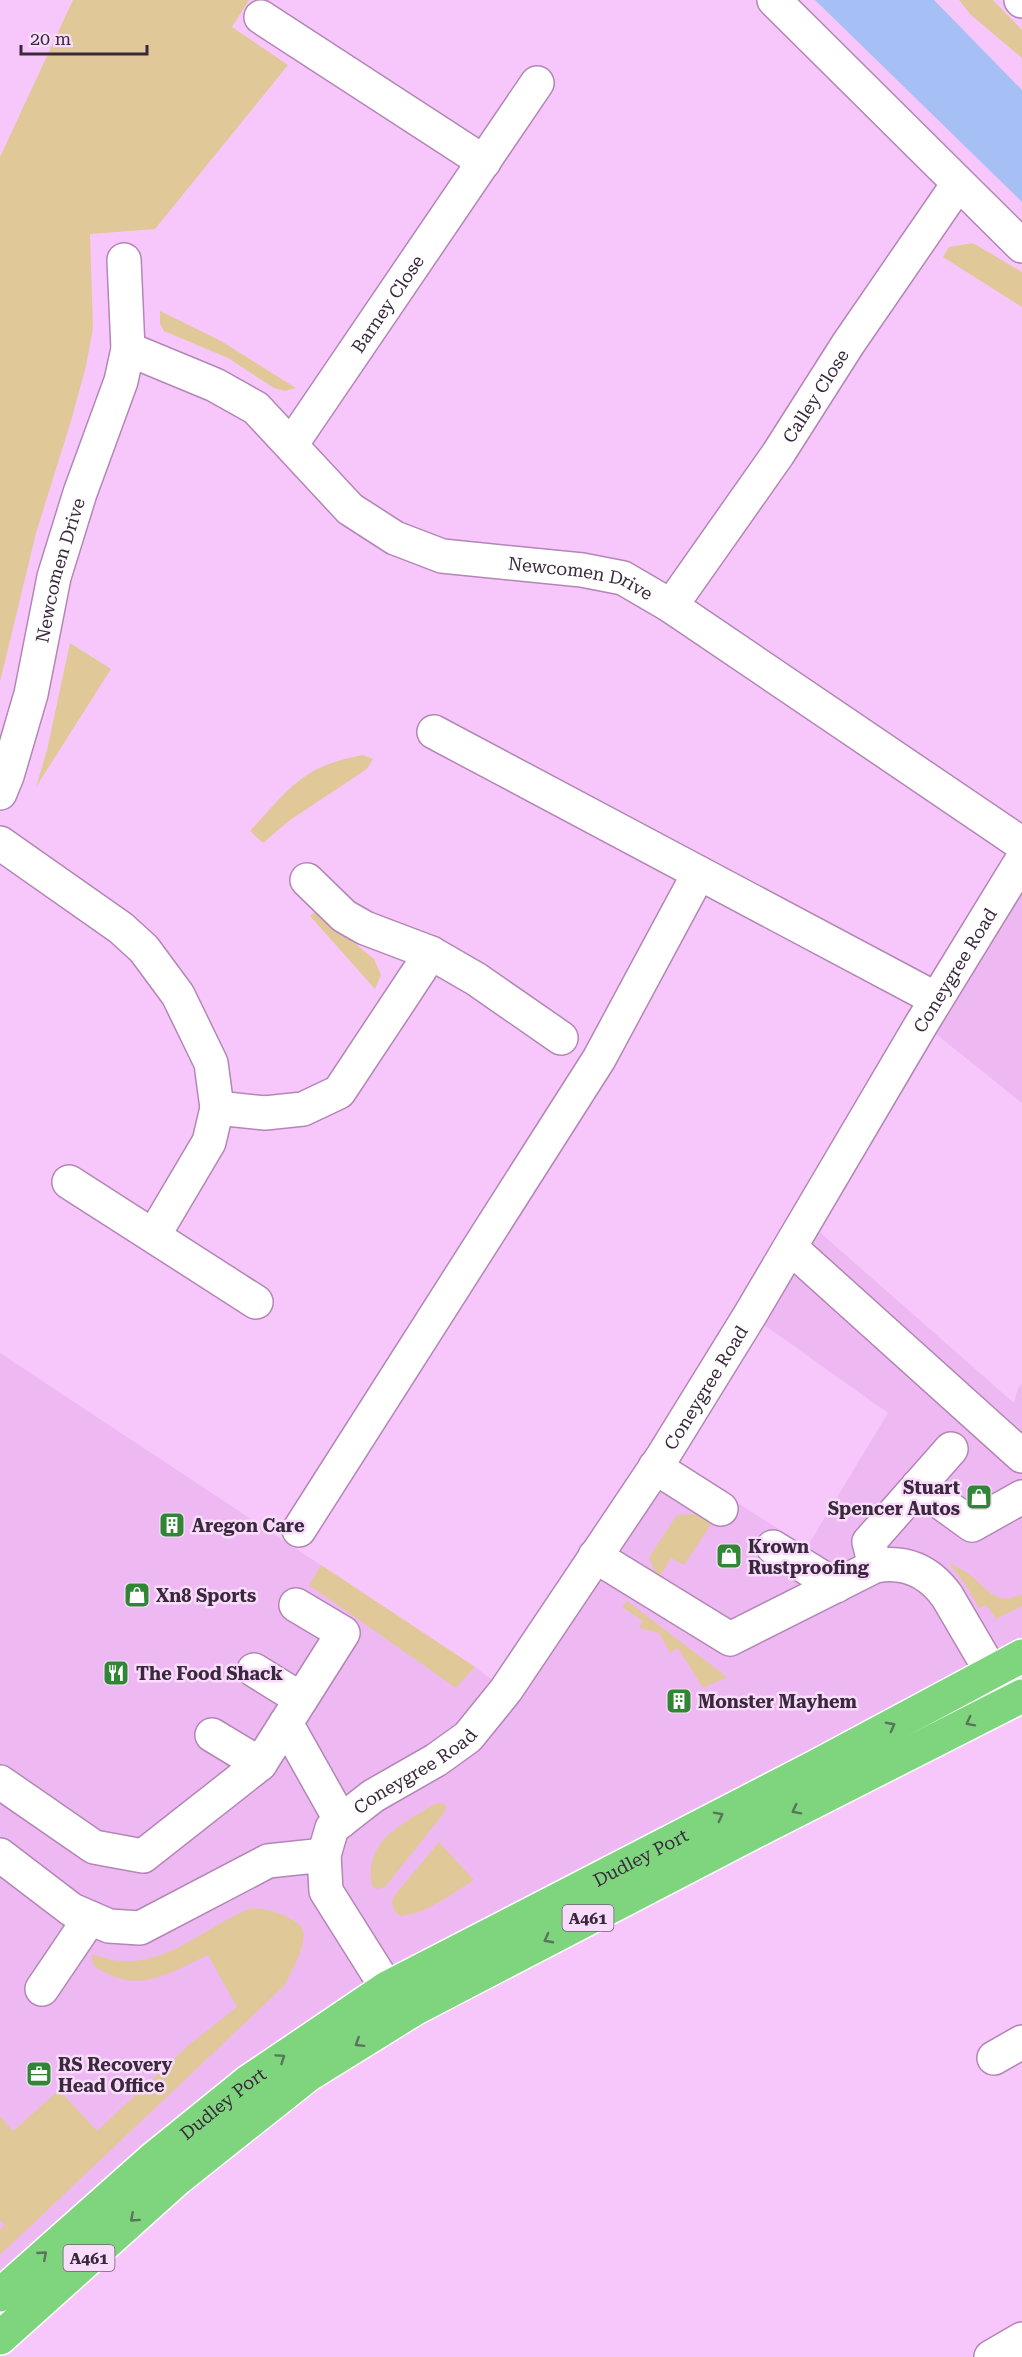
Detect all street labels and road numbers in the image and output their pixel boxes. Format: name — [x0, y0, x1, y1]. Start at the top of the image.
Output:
street label: Barney Close — [347, 251, 428, 356]
street label: Calley Close — [778, 345, 853, 446]
street label: Newcomen Drive — [31, 495, 88, 644]
street label: Newcomen Drive — [507, 552, 657, 604]
street label: Coneygree Road — [908, 904, 1001, 1036]
street label: Coneygree Road — [659, 1321, 752, 1453]
street label: Coneygree Road — [349, 1724, 481, 1818]
street label: Dudley Port — [589, 1824, 692, 1890]
road number: A461 — [562, 1905, 614, 1931]
street label: Dudley Port — [175, 2063, 270, 2144]
road number: A461 — [64, 2245, 115, 2271]

